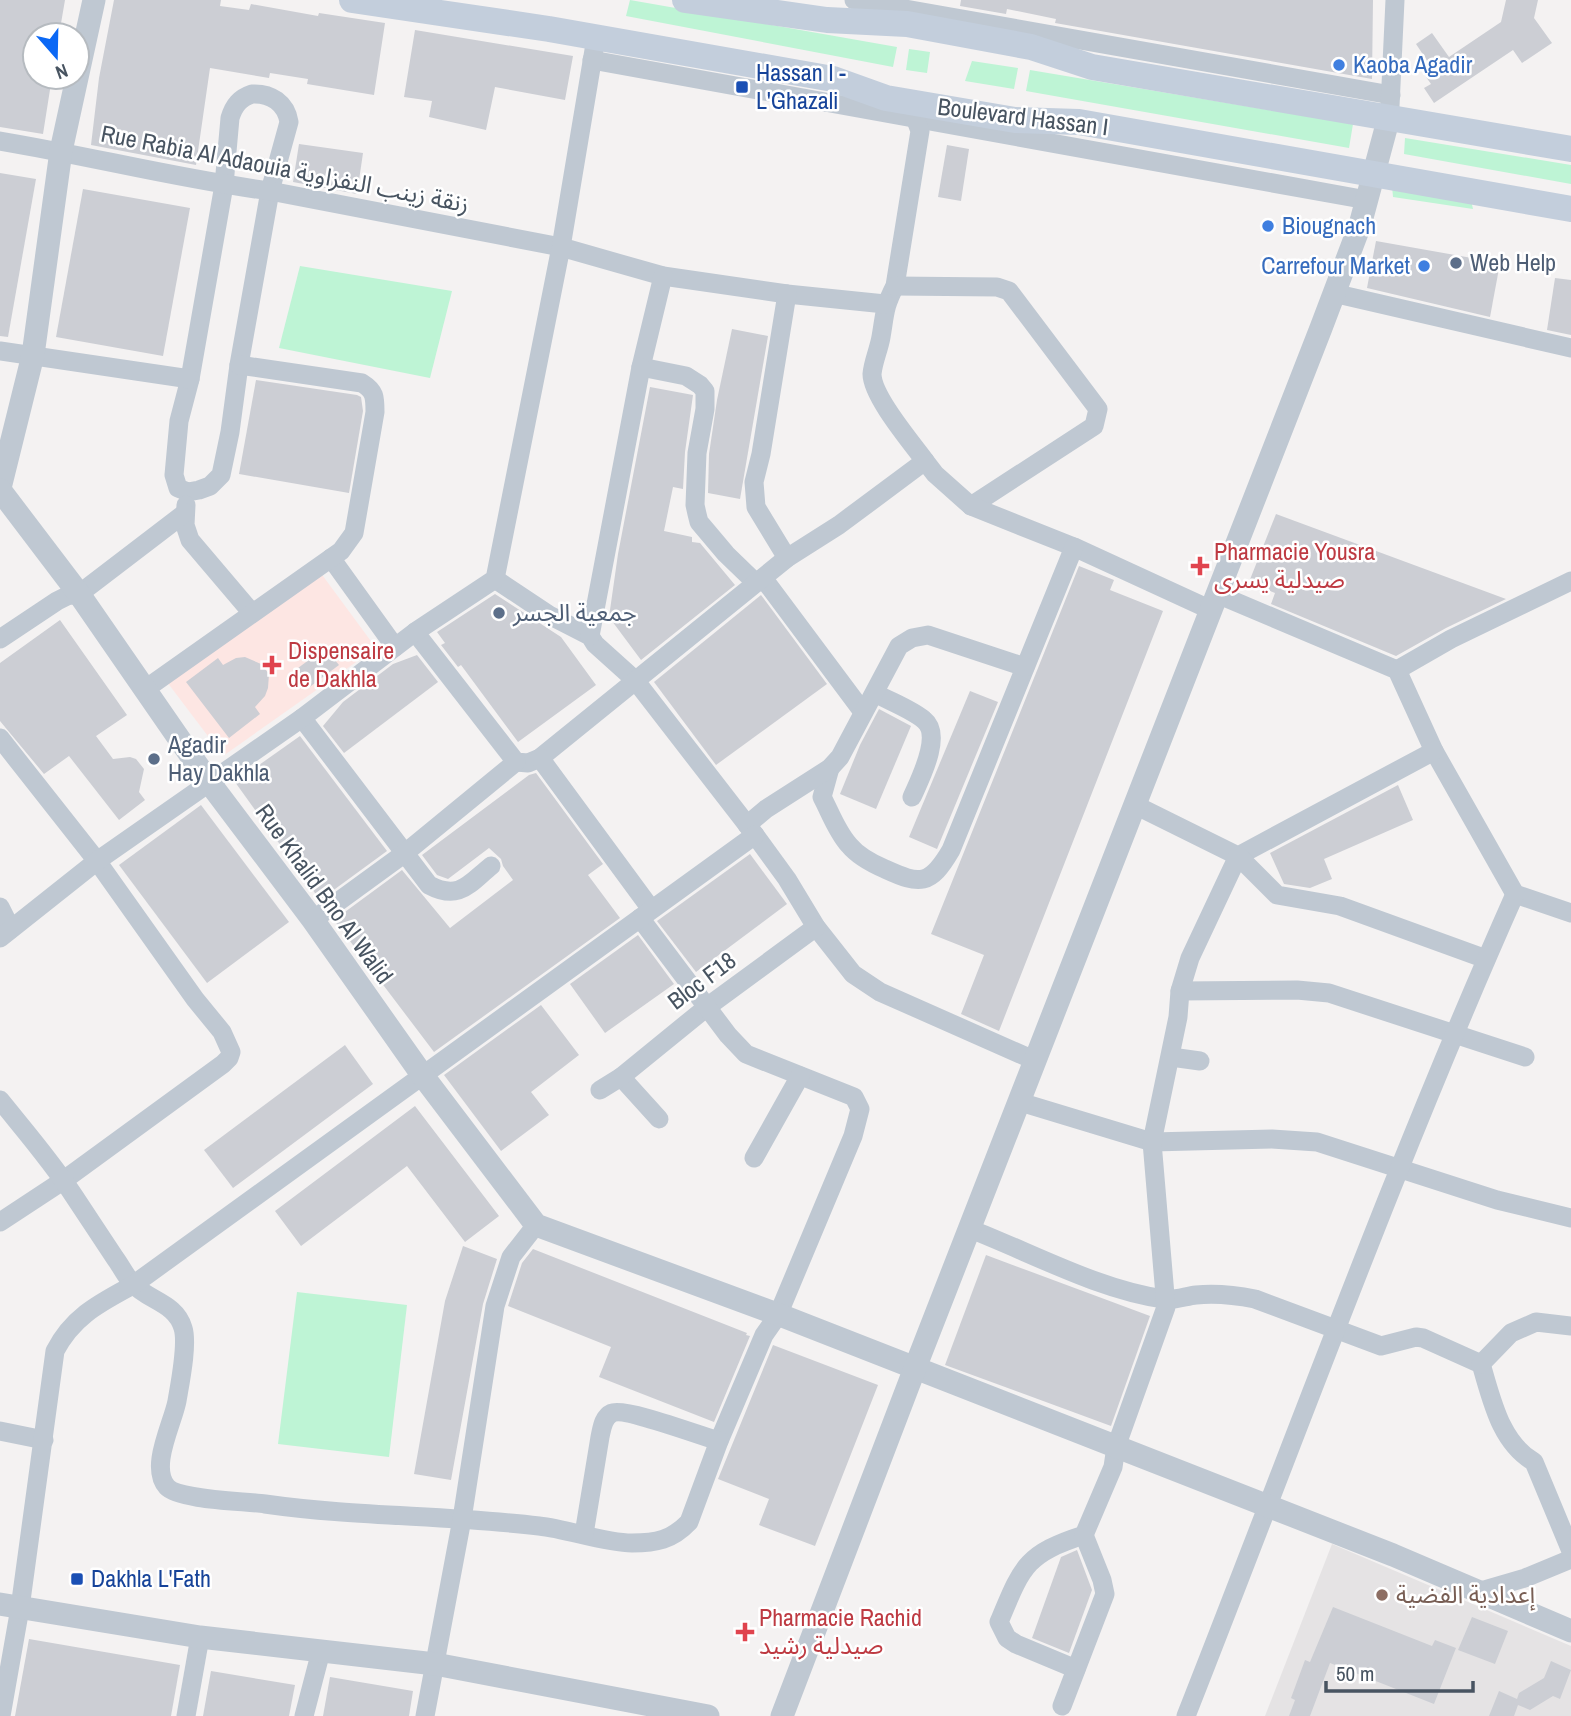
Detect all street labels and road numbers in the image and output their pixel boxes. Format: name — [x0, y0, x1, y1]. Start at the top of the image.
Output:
street label: Boulevard Hassan I — [936, 90, 1110, 142]
street label: Rue Rabia Al Adaouia زنقة زينب النفزاوية — [98, 117, 472, 219]
street label: Rue Khalid Bno Al Walid — [249, 797, 401, 990]
street label: Bloc F18 — [661, 944, 742, 1016]

